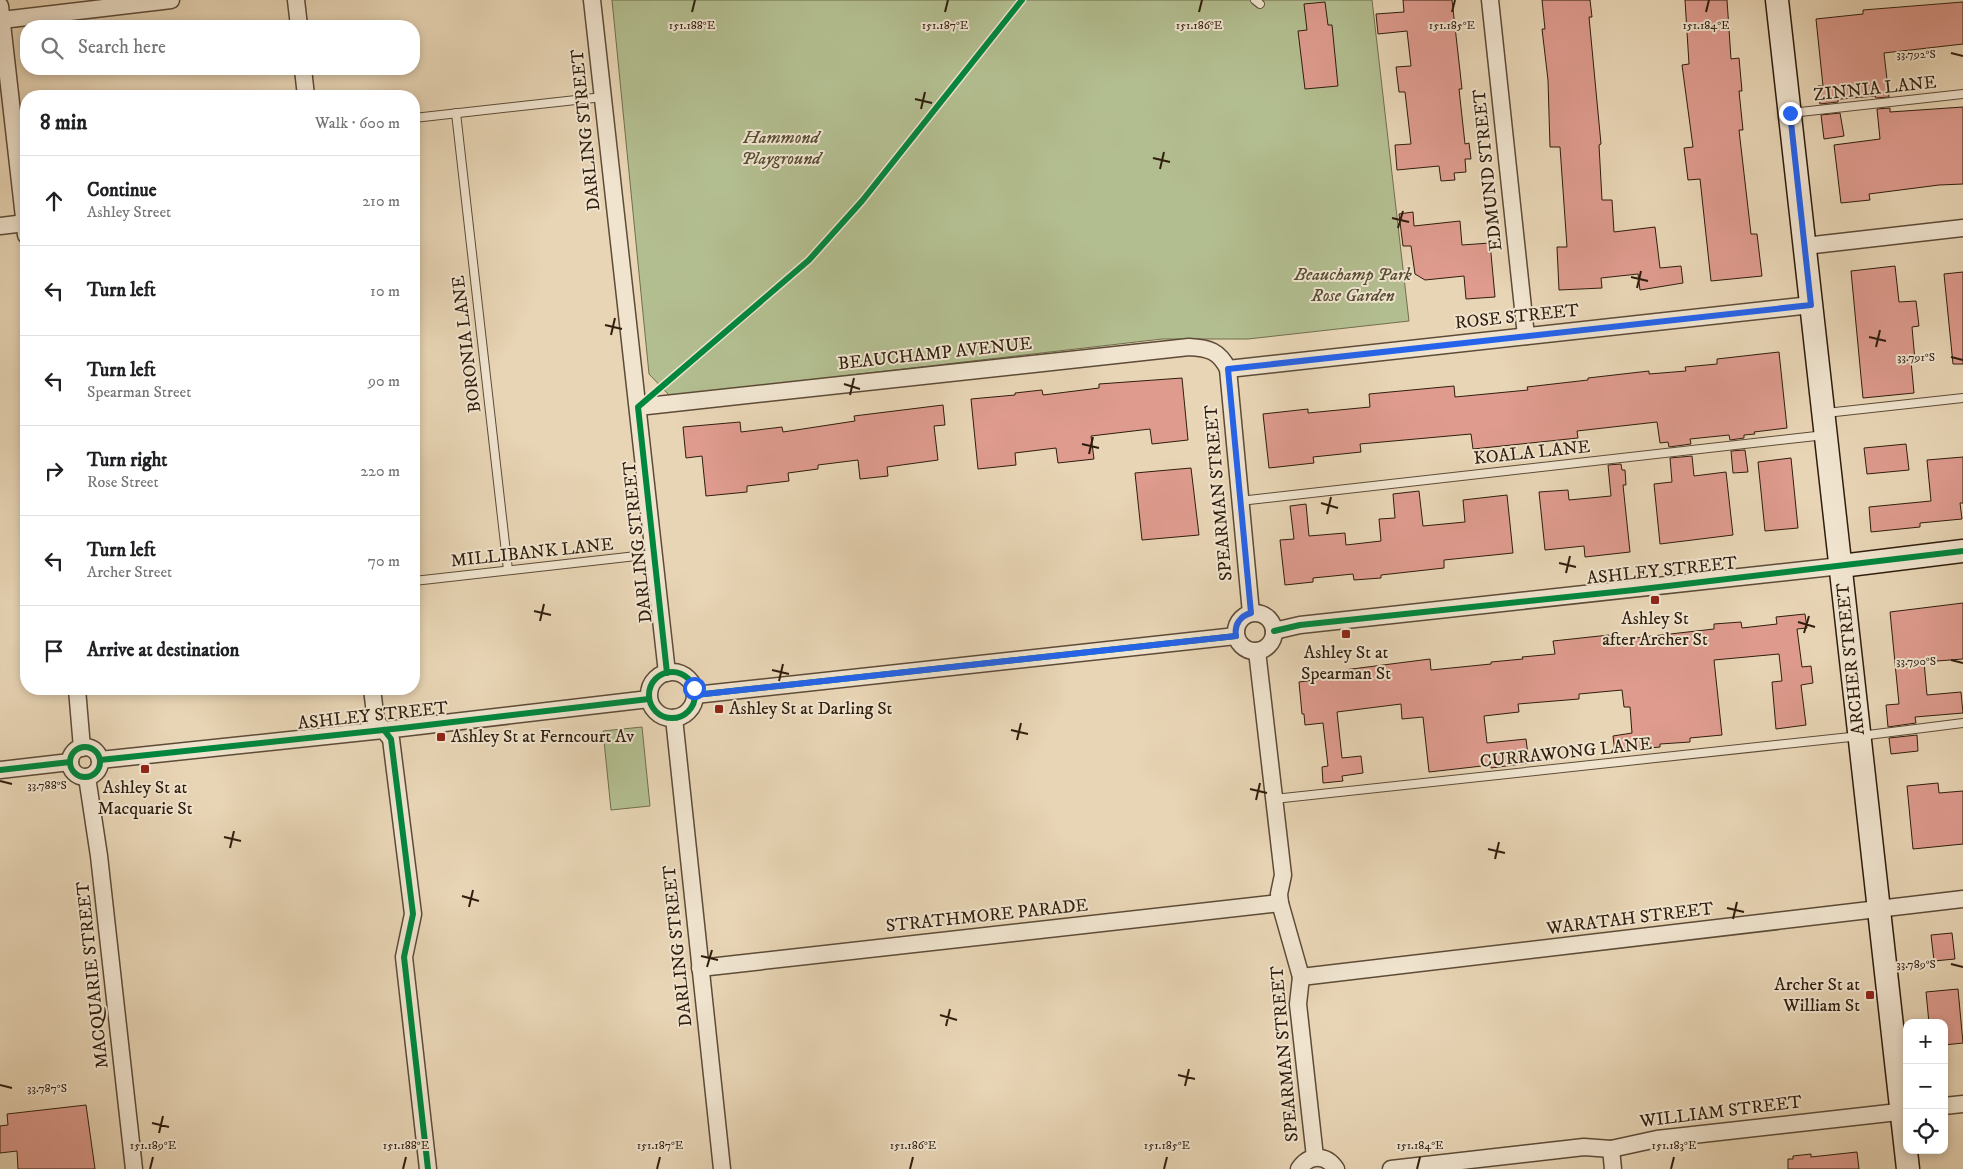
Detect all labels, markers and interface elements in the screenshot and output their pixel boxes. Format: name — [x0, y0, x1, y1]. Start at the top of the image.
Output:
text: 151.188°E — [669, 18, 716, 33]
text: 151.187°E — [922, 18, 969, 33]
text: 151.186°E — [1176, 18, 1223, 33]
text: 151.185°E — [1429, 18, 1476, 33]
text: 151.184°E — [1682, 18, 1730, 33]
search box — [20, 20, 420, 75]
icon: search — [38, 34, 66, 62]
text: Search here — [78, 36, 166, 59]
text: 33.792°S — [1896, 47, 1936, 62]
street label: DARLING STREET — [567, 48, 605, 212]
street label: ZINNIA LANE — [1812, 72, 1938, 106]
street label: EDMUND STREET — [1469, 88, 1507, 252]
route end — [1779, 102, 1802, 125]
text: 8 min — [40, 110, 87, 136]
text: Walk · 600 m — [315, 113, 400, 133]
park label: Hammond Playground — [741, 127, 823, 170]
text: Continue — [87, 179, 157, 202]
icon: ahead — [40, 187, 68, 215]
text: 210 m — [362, 191, 400, 211]
text: Ashley Street — [87, 202, 171, 222]
park label: Beauchamp Park Rose Garden — [1293, 264, 1412, 307]
street label: BORONIA LANE — [448, 274, 486, 414]
icon: left — [40, 277, 68, 305]
text: Turn left — [87, 279, 156, 302]
text: 10 m — [370, 281, 400, 301]
street label: ROSE STREET — [1454, 300, 1581, 334]
street label: BEAUCHAMP AVENUE — [837, 333, 1033, 375]
text: 33.791°S — [1897, 350, 1935, 365]
text: Turn left — [87, 359, 156, 382]
icon: left — [40, 367, 68, 395]
text: 90 m — [368, 371, 400, 391]
text: Spearman Street — [87, 382, 191, 402]
street label: SPEARMAN STREET — [1200, 404, 1238, 582]
street label: KOALA LANE — [1473, 436, 1592, 470]
text: Turn right — [87, 449, 167, 472]
icon: right — [40, 457, 68, 485]
street label: DARLING STREET — [619, 460, 657, 624]
text: 220 m — [360, 461, 400, 481]
text: Rose Street — [87, 472, 159, 492]
street label: MILLIBANK LANE — [449, 533, 615, 572]
text: Turn left — [87, 539, 156, 562]
icon: left — [40, 547, 68, 575]
text: 70 m — [368, 551, 400, 571]
street label: ASHLEY STREET — [1586, 552, 1739, 590]
text: Archer Street — [87, 562, 172, 582]
street label: ARCHER STREET — [1832, 581, 1870, 736]
marker: Ashley St after Archer St — [1649, 594, 1661, 606]
place label: Ashley St after Archer St — [1602, 608, 1708, 651]
marker: Ashley St at Spearman St — [1340, 628, 1352, 640]
icon: arrive — [40, 637, 68, 665]
text: Arrive at destination — [87, 639, 239, 662]
place label: Ashley St at Spearman St — [1301, 642, 1391, 685]
text: 33.790°S — [1896, 654, 1936, 669]
route start — [683, 677, 706, 700]
street label: ASHLEY STREET — [297, 697, 450, 735]
place label: Ashley St at Darling St — [729, 698, 893, 720]
marker: Ashley St at Darling St — [713, 703, 725, 715]
place label: Ashley St at Ferncourt Av — [451, 726, 634, 748]
marker: Ashley St at Ferncourt Av — [435, 731, 447, 743]
street label: CURRAWONG LANE — [1479, 733, 1653, 773]
marker: Ashley St at Macquarie St — [139, 763, 151, 775]
place label: Ashley St at Macquarie St — [98, 777, 193, 820]
text: 33.788°S — [27, 778, 67, 793]
street label: DARLING STREET — [659, 864, 697, 1028]
street label: MACQUARIE STREET — [72, 880, 114, 1070]
street label: STRATHMORE PARADE — [885, 894, 1089, 938]
street label: WARATAH STREET — [1544, 898, 1715, 940]
text: 33.789°S — [1896, 957, 1936, 972]
street label: SPEARMAN STREET — [1266, 965, 1304, 1143]
place label: Archer St at William St — [1774, 974, 1860, 1017]
marker: Archer St at William St — [1864, 989, 1876, 1001]
map controls — [1903, 1019, 1948, 1154]
button: + — [1903, 1019, 1948, 1064]
button: − — [1903, 1064, 1948, 1109]
text: 33.787°S — [27, 1081, 67, 1096]
street label: WILLIAM STREET — [1638, 1091, 1804, 1133]
button: locate — [1903, 1109, 1948, 1154]
text: 151.189°E — [130, 1138, 177, 1153]
text: 151.188°E — [383, 1138, 430, 1153]
text: 151.187°E — [637, 1138, 684, 1153]
text: 151.186°E — [890, 1138, 937, 1153]
text: 151.185°E — [1144, 1138, 1191, 1153]
text: 151.184°E — [1396, 1138, 1444, 1153]
text: 151.183°E — [1652, 1138, 1697, 1153]

